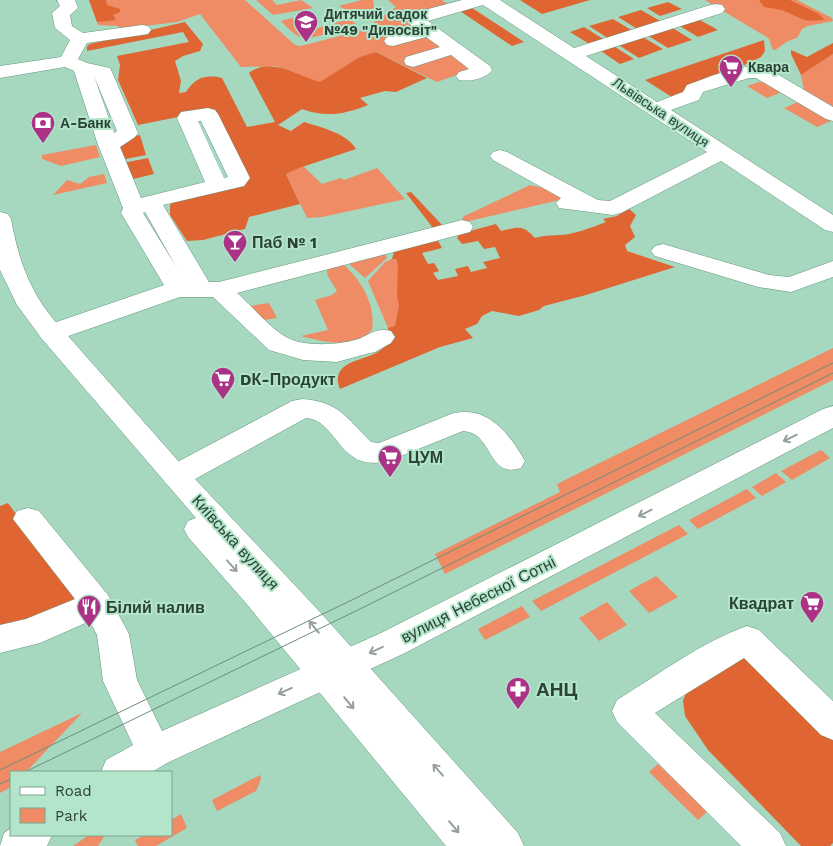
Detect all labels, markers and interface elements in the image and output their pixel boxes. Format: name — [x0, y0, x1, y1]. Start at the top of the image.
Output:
place label: Дитячий садок №49 "Дивосвіт" — [324, 6, 437, 38]
school or university icon: Дитячий садок №49 "Дивосвіт" — [293, 9, 319, 43]
supermarket icon: Квара — [718, 54, 744, 88]
place label: Квара — [748, 59, 789, 75]
street label: Львівська вулиця — [610, 74, 712, 150]
bank icon: А-Банк — [30, 110, 56, 144]
place label: А-Банк — [60, 115, 112, 131]
bar icon: Паб № 1 — [222, 229, 248, 263]
place label: Паб № 1 — [252, 233, 317, 252]
supermarket icon: DК-Продукт — [210, 366, 236, 400]
place label: DК-Продукт — [240, 370, 336, 389]
one-way arrow — [782, 433, 797, 443]
supermarket icon: ЦУМ — [377, 444, 403, 478]
place label: ЦУМ — [408, 448, 443, 467]
street label: Київська вулиця — [188, 491, 283, 594]
one-way arrow — [638, 509, 653, 518]
street label: вулиця Небесної Сотні — [398, 552, 559, 647]
one-way arrow — [227, 559, 238, 572]
supermarket icon: Квадрат — [799, 590, 825, 624]
restaurant icon: Білий налив — [76, 594, 102, 628]
place label: Квадрат — [729, 594, 794, 613]
place label: Білий налив — [106, 598, 205, 617]
one-way arrow — [309, 621, 320, 634]
one-way arrow — [369, 646, 384, 656]
pharmacy icon: АНЦ — [505, 676, 531, 710]
place label: АНЦ — [536, 678, 577, 701]
one-way arrow — [278, 687, 293, 696]
one-way arrow — [343, 697, 354, 710]
one-way arrow — [432, 763, 444, 776]
legend — [10, 771, 172, 836]
text: Road — [55, 782, 92, 800]
text: Park — [55, 807, 88, 825]
one-way arrow — [448, 821, 460, 834]

